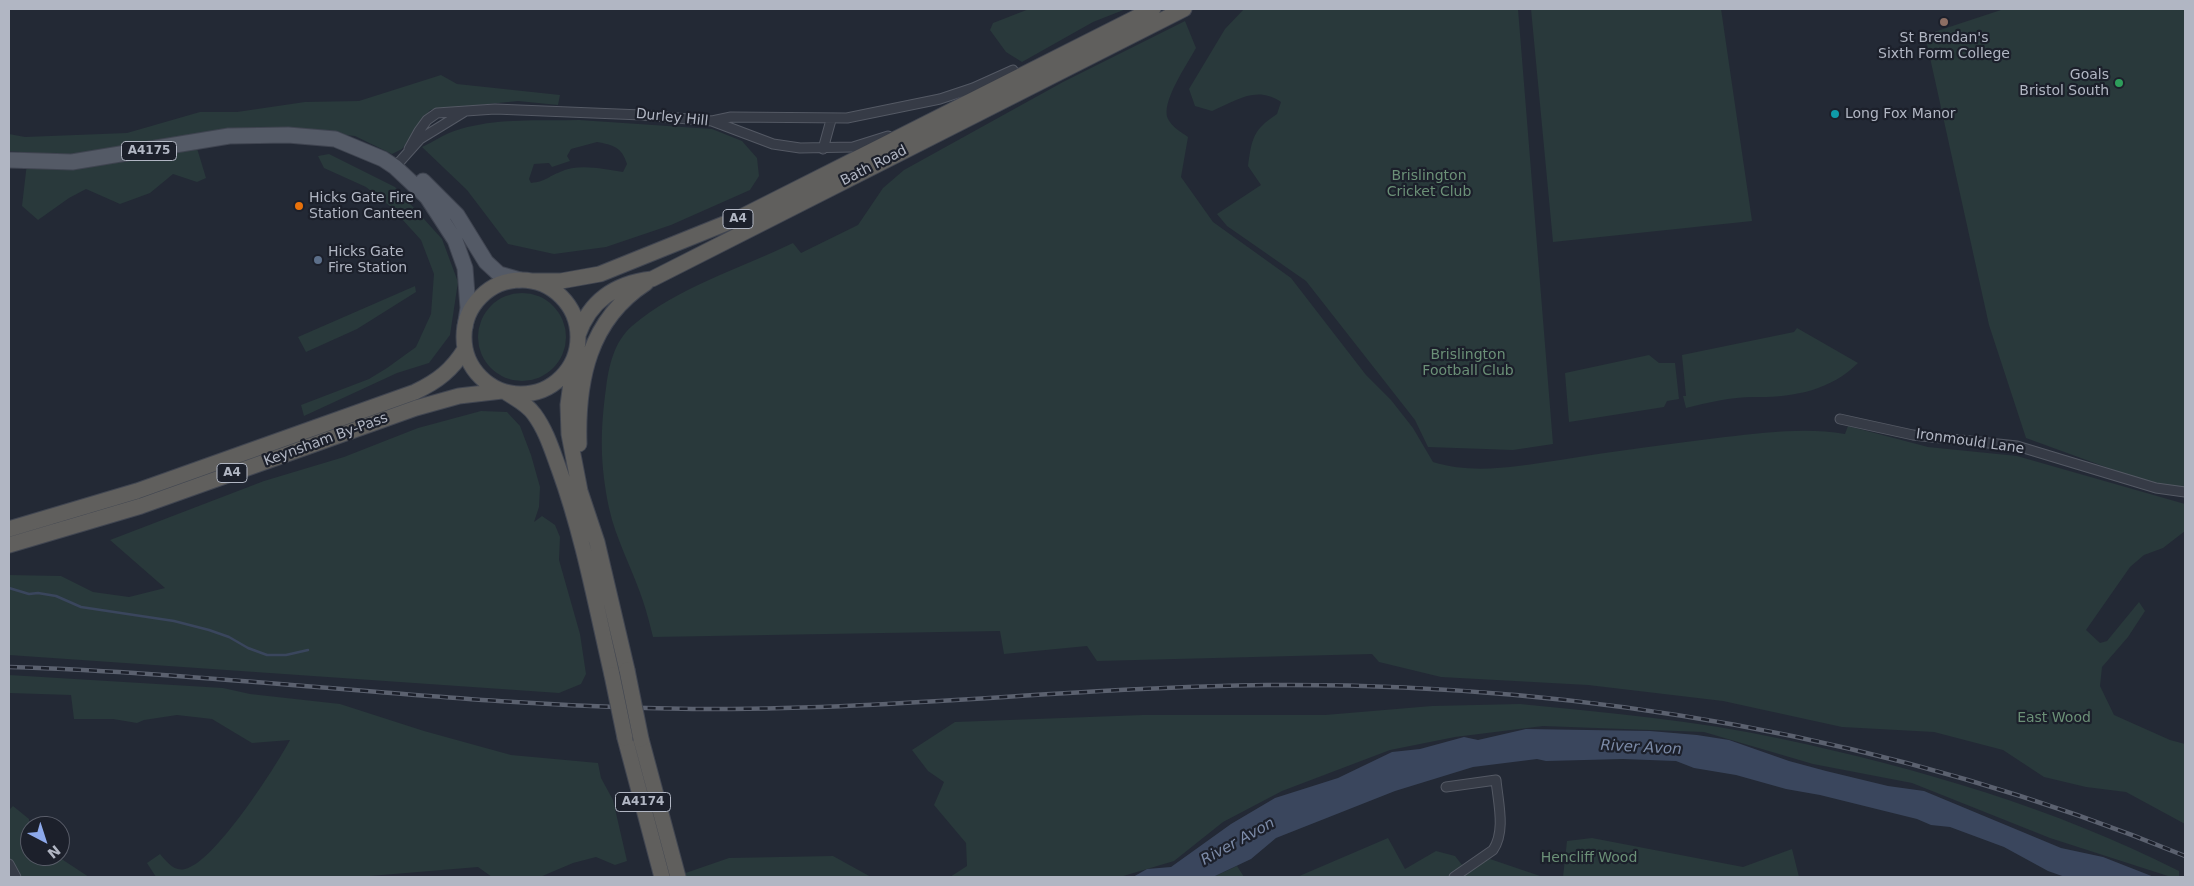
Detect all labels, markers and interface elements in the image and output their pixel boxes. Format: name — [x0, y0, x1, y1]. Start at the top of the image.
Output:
marker: St Brendan's Sixth Form College — [1938, 16, 1950, 28]
place label: St Brendan's Sixth Form College — [1878, 30, 2010, 62]
place label: Goals Bristol South — [2019, 67, 2109, 100]
marker: Goals Bristol South — [2113, 77, 2125, 89]
street label: Durley Hill — [635, 106, 709, 130]
place label: Long Fox Manor — [1845, 106, 1956, 122]
marker: Long Fox Manor — [1829, 108, 1841, 120]
road number: A4175 — [122, 142, 176, 160]
street label: Bath Road — [838, 142, 910, 190]
park label: Brislington Cricket Club — [1387, 168, 1471, 200]
place label: Hicks Gate Fire Station Canteen — [309, 190, 422, 222]
marker: Hicks Gate Fire Station Canteen — [293, 200, 305, 212]
road number: A4 — [723, 210, 753, 228]
place label: Hicks Gate Fire Station — [328, 244, 407, 276]
marker: Hicks Gate Fire Station — [312, 254, 324, 266]
park label: Brislington Football Club — [1422, 347, 1514, 380]
street label: Keynsham By-Pass — [262, 410, 390, 470]
street label: Ironmould Lane — [1915, 426, 2025, 458]
road number: A4 — [217, 463, 247, 482]
park label: East Wood — [2017, 710, 2091, 726]
water label: River Avon — [1600, 737, 1682, 759]
road number: A4174 — [616, 792, 670, 812]
water label: River Avon — [1198, 814, 1278, 870]
north arrow — [20, 816, 70, 866]
text: N — [44, 842, 64, 862]
park label: Hencliff Wood — [1541, 850, 1637, 866]

